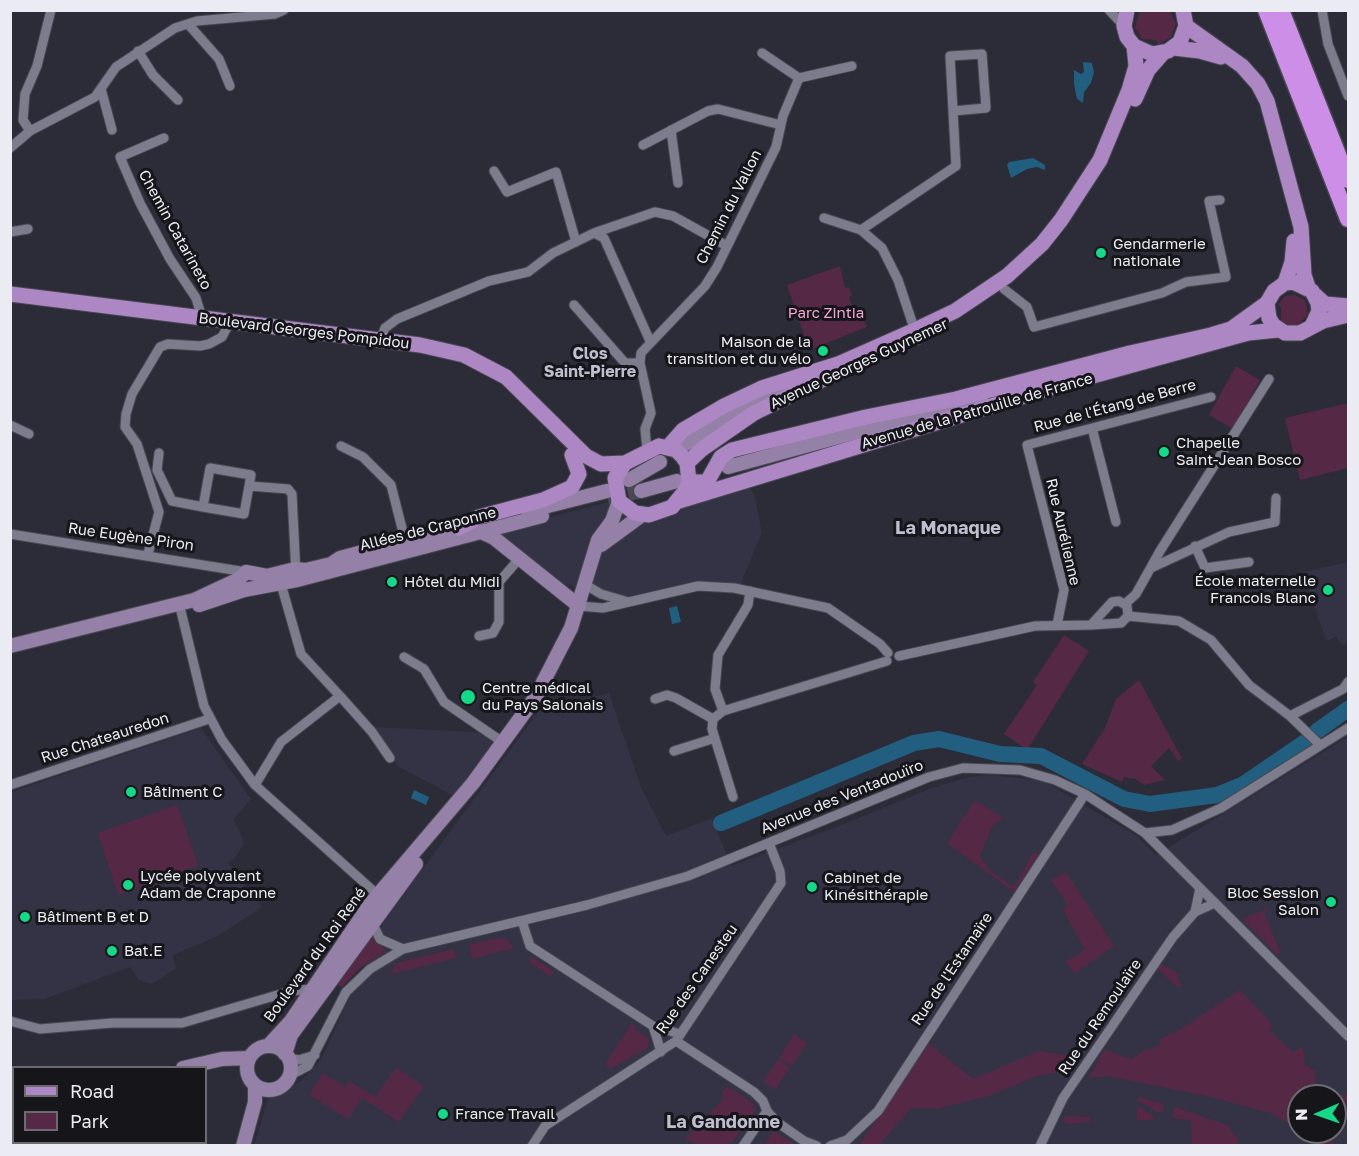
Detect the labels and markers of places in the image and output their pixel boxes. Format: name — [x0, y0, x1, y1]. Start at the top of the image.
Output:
place label: Gendarmerie nationale — [1113, 235, 1206, 270]
marker: Gendarmerie nationale — [1094, 246, 1108, 260]
place label: Maison de la transition et du vélo — [667, 333, 811, 368]
marker: Maison de la transition et du vélo — [816, 344, 830, 358]
place label: Chapelle Saint-Jean Bosco — [1176, 434, 1301, 469]
marker: Chapelle Saint-Jean Bosco — [1157, 445, 1171, 459]
place label: École maternelle Francois Blanc — [1195, 572, 1316, 607]
place label: Hôtel du Midi — [404, 573, 500, 591]
marker: Hôtel du Midi — [385, 575, 399, 589]
marker: École maternelle Francois Blanc — [1321, 583, 1335, 597]
place label: Centre médical du Pays Salonais — [482, 679, 603, 714]
marker: Centre médical du Pays Salonais — [459, 688, 477, 706]
place label: Bâtiment C — [143, 783, 222, 801]
marker: Bâtiment C — [124, 785, 138, 799]
place label: Lycée polyvalent Adam de Craponne — [140, 867, 276, 902]
place label: Cabinet de Kinésithérapie — [824, 869, 928, 904]
marker: Lycée polyvalent Adam de Craponne — [121, 878, 135, 892]
marker: Cabinet de Kinésithérapie — [805, 880, 819, 894]
place label: Bloc Session Salon — [1227, 884, 1319, 919]
marker: Bloc Session Salon — [1324, 895, 1338, 909]
place label: Bâtiment B et D — [37, 908, 149, 926]
marker: Bâtiment B et D — [18, 910, 32, 924]
place label: Bat.E — [124, 942, 162, 960]
marker: Bat.E — [105, 944, 119, 958]
place label: France Travail — [455, 1105, 555, 1123]
marker: France Travail — [436, 1107, 450, 1121]

